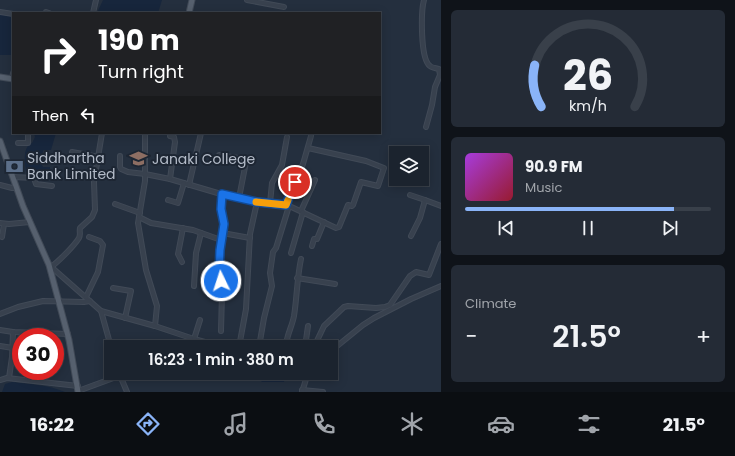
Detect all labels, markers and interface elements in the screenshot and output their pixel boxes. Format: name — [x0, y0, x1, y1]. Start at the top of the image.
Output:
text: 190 m — [98, 21, 180, 60]
icon: right — [32, 28, 84, 80]
text: 26 — [563, 45, 613, 104]
text: Turn right — [98, 59, 184, 84]
text: km/h — [569, 95, 607, 115]
icon: left — [77, 104, 99, 126]
text: Then — [32, 105, 69, 126]
map controls — [389, 146, 429, 186]
button: layers — [389, 146, 429, 186]
place label: Siddhartha Bank Limited — [27, 148, 116, 184]
school or university icon: Janaki College — [129, 149, 149, 169]
place label: Janaki College — [152, 149, 255, 169]
bank icon: Siddhartha Bank Limited — [4, 156, 24, 176]
text: 90.9 FM — [525, 156, 583, 177]
pin — [278, 165, 312, 199]
icon: arrive — [284, 171, 306, 193]
text: Music — [525, 178, 562, 197]
icon: previous — [495, 217, 517, 239]
icon: pause — [577, 217, 599, 239]
icon: next — [659, 217, 681, 239]
position arrow — [200, 260, 242, 302]
text: Climate — [465, 294, 516, 313]
text: 21.5° — [552, 315, 621, 358]
text: − — [465, 321, 477, 352]
text: + — [696, 321, 711, 352]
speed limit sign: 30 — [12, 328, 64, 380]
text: 16:23 · 1 min · 380 m — [148, 349, 294, 370]
icon: directions — [134, 410, 162, 438]
icon: music — [222, 410, 250, 438]
icon: phone — [310, 410, 338, 438]
icon: climate — [398, 410, 426, 438]
icon: car — [487, 410, 515, 438]
icon: filters — [575, 410, 603, 438]
text: 16:22 — [30, 412, 74, 437]
text: 21.5° — [663, 412, 705, 437]

